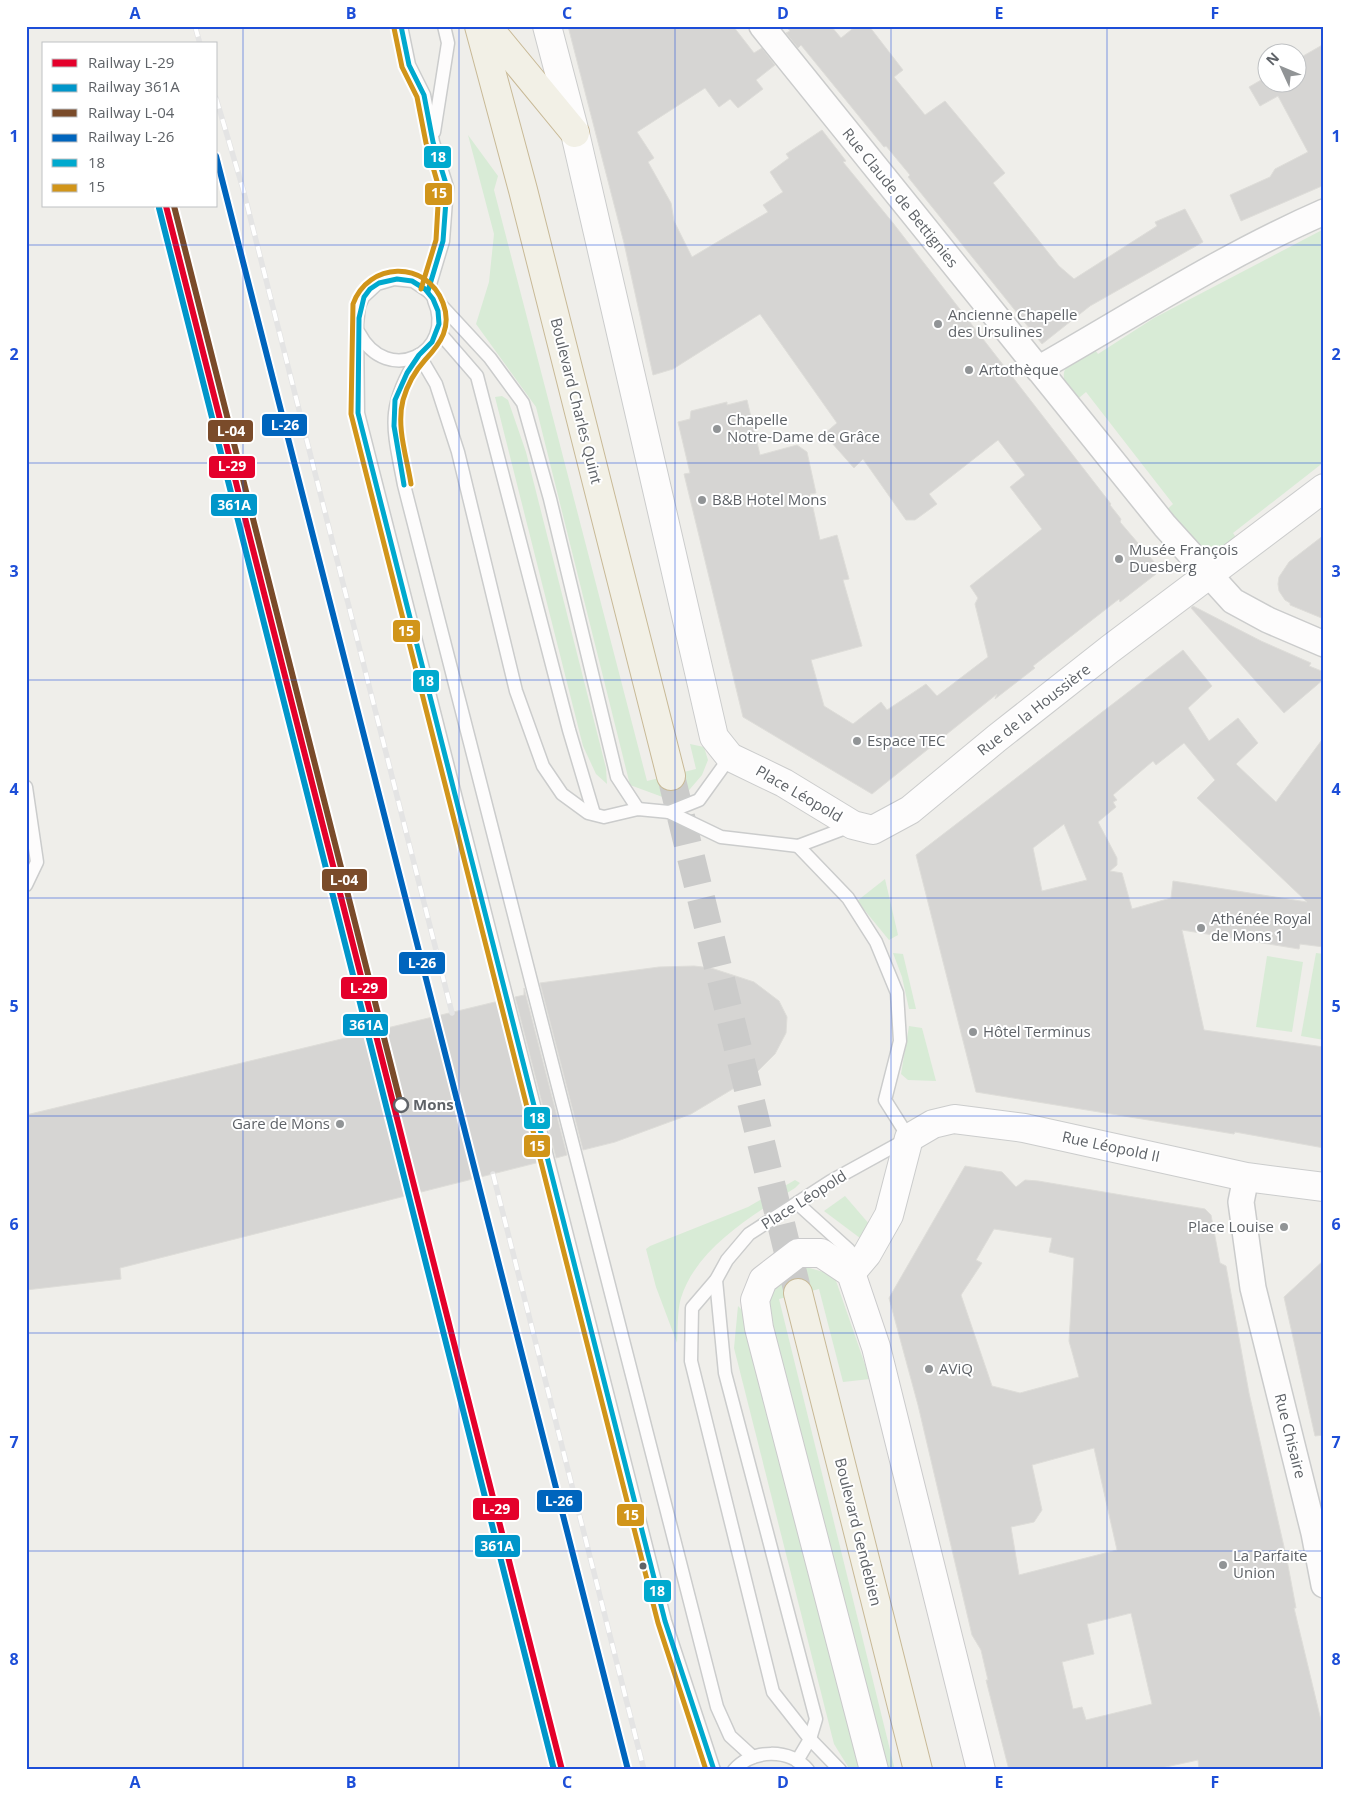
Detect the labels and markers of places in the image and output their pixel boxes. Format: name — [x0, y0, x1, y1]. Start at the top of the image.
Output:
place label: Ancienne Chapelle des Ursulines — [948, 304, 1077, 341]
marker: Ancienne Chapelle des Ursulines — [932, 318, 944, 330]
place label: Artothèque — [979, 359, 1059, 379]
marker: Artothèque — [963, 364, 975, 376]
place label: Chapelle Notre-Dame de Grâce — [727, 409, 880, 446]
marker: Chapelle Notre-Dame de Grâce — [711, 423, 723, 435]
place label: B&B Hotel Mons — [712, 489, 827, 509]
marker: B&B Hotel Mons — [696, 494, 708, 506]
place label: Musée François Duesberg — [1129, 539, 1238, 576]
marker: Musée François Duesberg — [1113, 553, 1125, 565]
place label: Espace TEC — [867, 730, 946, 750]
marker: Espace TEC — [851, 735, 863, 747]
place label: Athénée Royal de Mons 1 — [1211, 908, 1311, 945]
marker: Athénée Royal de Mons 1 — [1195, 922, 1207, 934]
place label: Hôtel Terminus — [983, 1021, 1091, 1041]
marker: Hôtel Terminus — [967, 1026, 979, 1038]
place label: Mons — [413, 1094, 454, 1114]
marker: Mons — [393, 1097, 409, 1113]
place label: Gare de Mons — [232, 1113, 330, 1133]
marker: Gare de Mons — [334, 1118, 346, 1130]
place label: Place Louise — [1188, 1216, 1274, 1236]
marker: Place Louise — [1278, 1221, 1290, 1233]
place label: AViQ — [939, 1358, 973, 1378]
marker: AViQ — [923, 1363, 935, 1375]
place label: La Parfaite Union — [1233, 1545, 1308, 1582]
marker: La Parfaite Union — [1217, 1559, 1229, 1571]
unlabelled marker — [638, 1561, 648, 1571]

